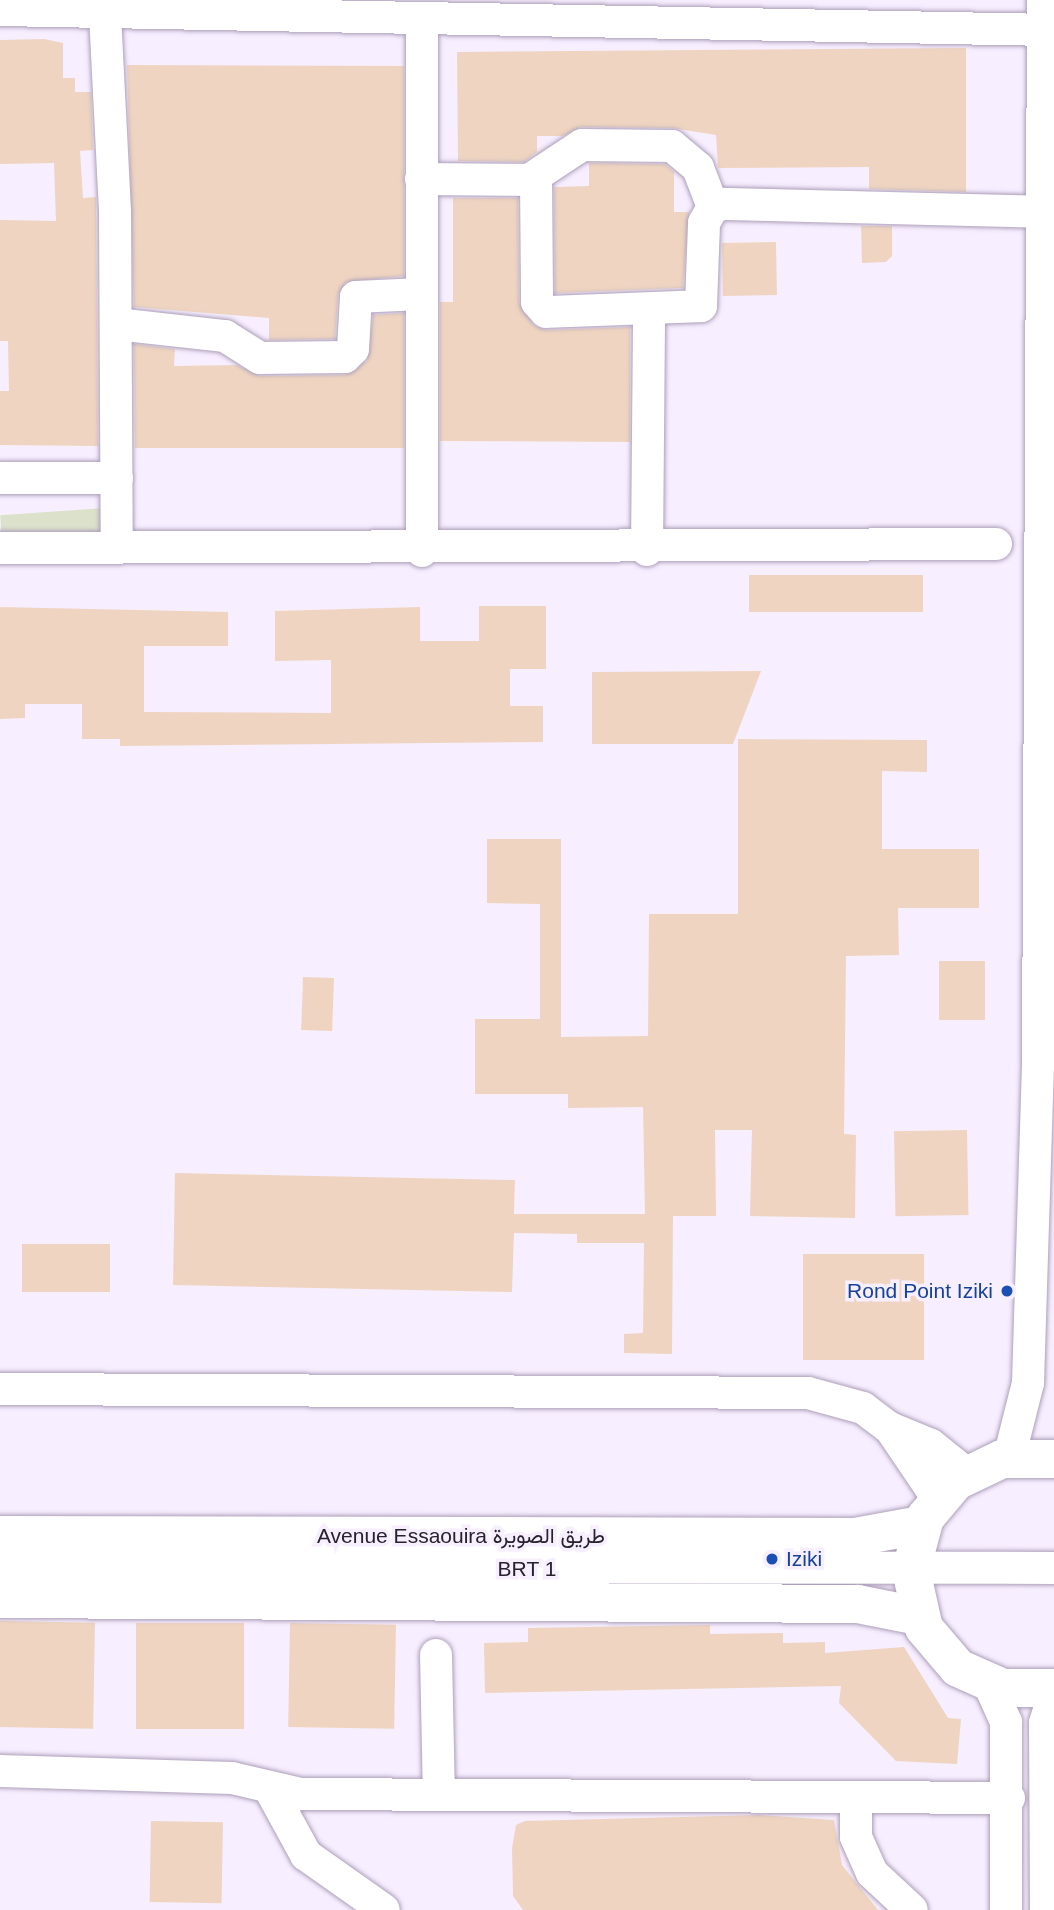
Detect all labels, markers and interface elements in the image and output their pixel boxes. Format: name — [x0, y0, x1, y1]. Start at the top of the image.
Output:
place label: Rond Point Iziki — [847, 1278, 993, 1304]
marker: Rond Point Iziki — [999, 1283, 1015, 1299]
street label: Avenue Essaouira طريق الصويرة — [317, 1523, 605, 1549]
place label: Iziki — [786, 1546, 822, 1572]
marker: Iziki — [764, 1551, 780, 1567]
street label: BRT 1 — [497, 1556, 557, 1582]

